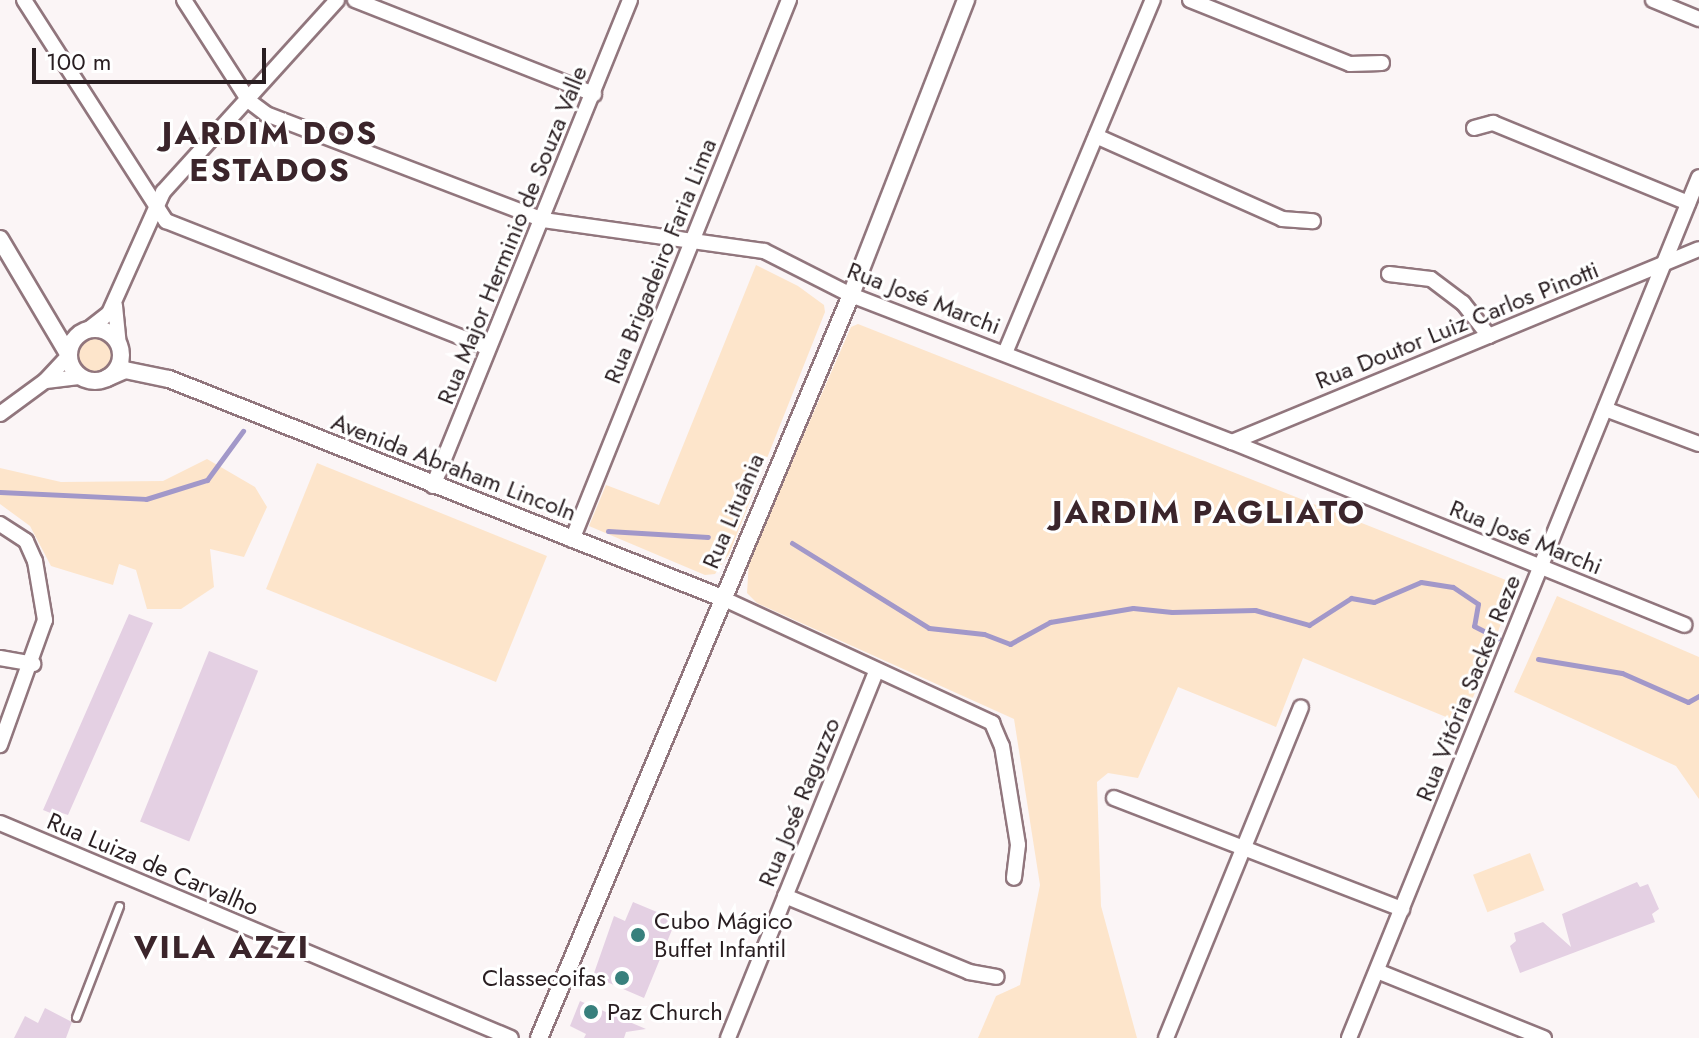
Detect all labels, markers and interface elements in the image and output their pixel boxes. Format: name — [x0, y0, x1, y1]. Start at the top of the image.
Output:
scale bar — [36, 32, 270, 82]
text: 100 m — [46, 44, 112, 79]
street label: Rua Major Herminio de Souza Valle — [431, 62, 593, 408]
district label: JARDIM DOS ESTADOS — [162, 115, 378, 190]
street label: Rua Brigadeiro Faria Lima — [598, 134, 722, 388]
street label: Rua Doutor Luiz Carlos Pinotti — [1311, 255, 1603, 395]
street label: Rua José Marchi — [843, 256, 1005, 340]
street label: Avenida Abraham Lincoln — [327, 407, 581, 527]
street label: Rua Lituânia — [696, 449, 770, 573]
district label: JARDIM PAGLIATO — [1052, 493, 1366, 531]
street label: Rua José Marchi — [1445, 493, 1607, 581]
street label: Rua Vitória Sacker Reze — [1409, 571, 1527, 805]
street label: Rua José Raguzzo — [752, 713, 846, 891]
street label: Rua Luiza de Carvalho — [43, 806, 263, 922]
place label: Cubo Mágico Buffet Infantil — [654, 907, 793, 963]
marker: Cubo Mágico Buffet Infantil — [629, 926, 647, 944]
district label: VILA AZZI — [134, 928, 310, 966]
place label: Classecoifas — [482, 964, 606, 992]
marker: Classecoifas — [613, 969, 631, 987]
place label: Paz Church — [607, 998, 723, 1026]
marker: Paz Church — [582, 1003, 600, 1021]

